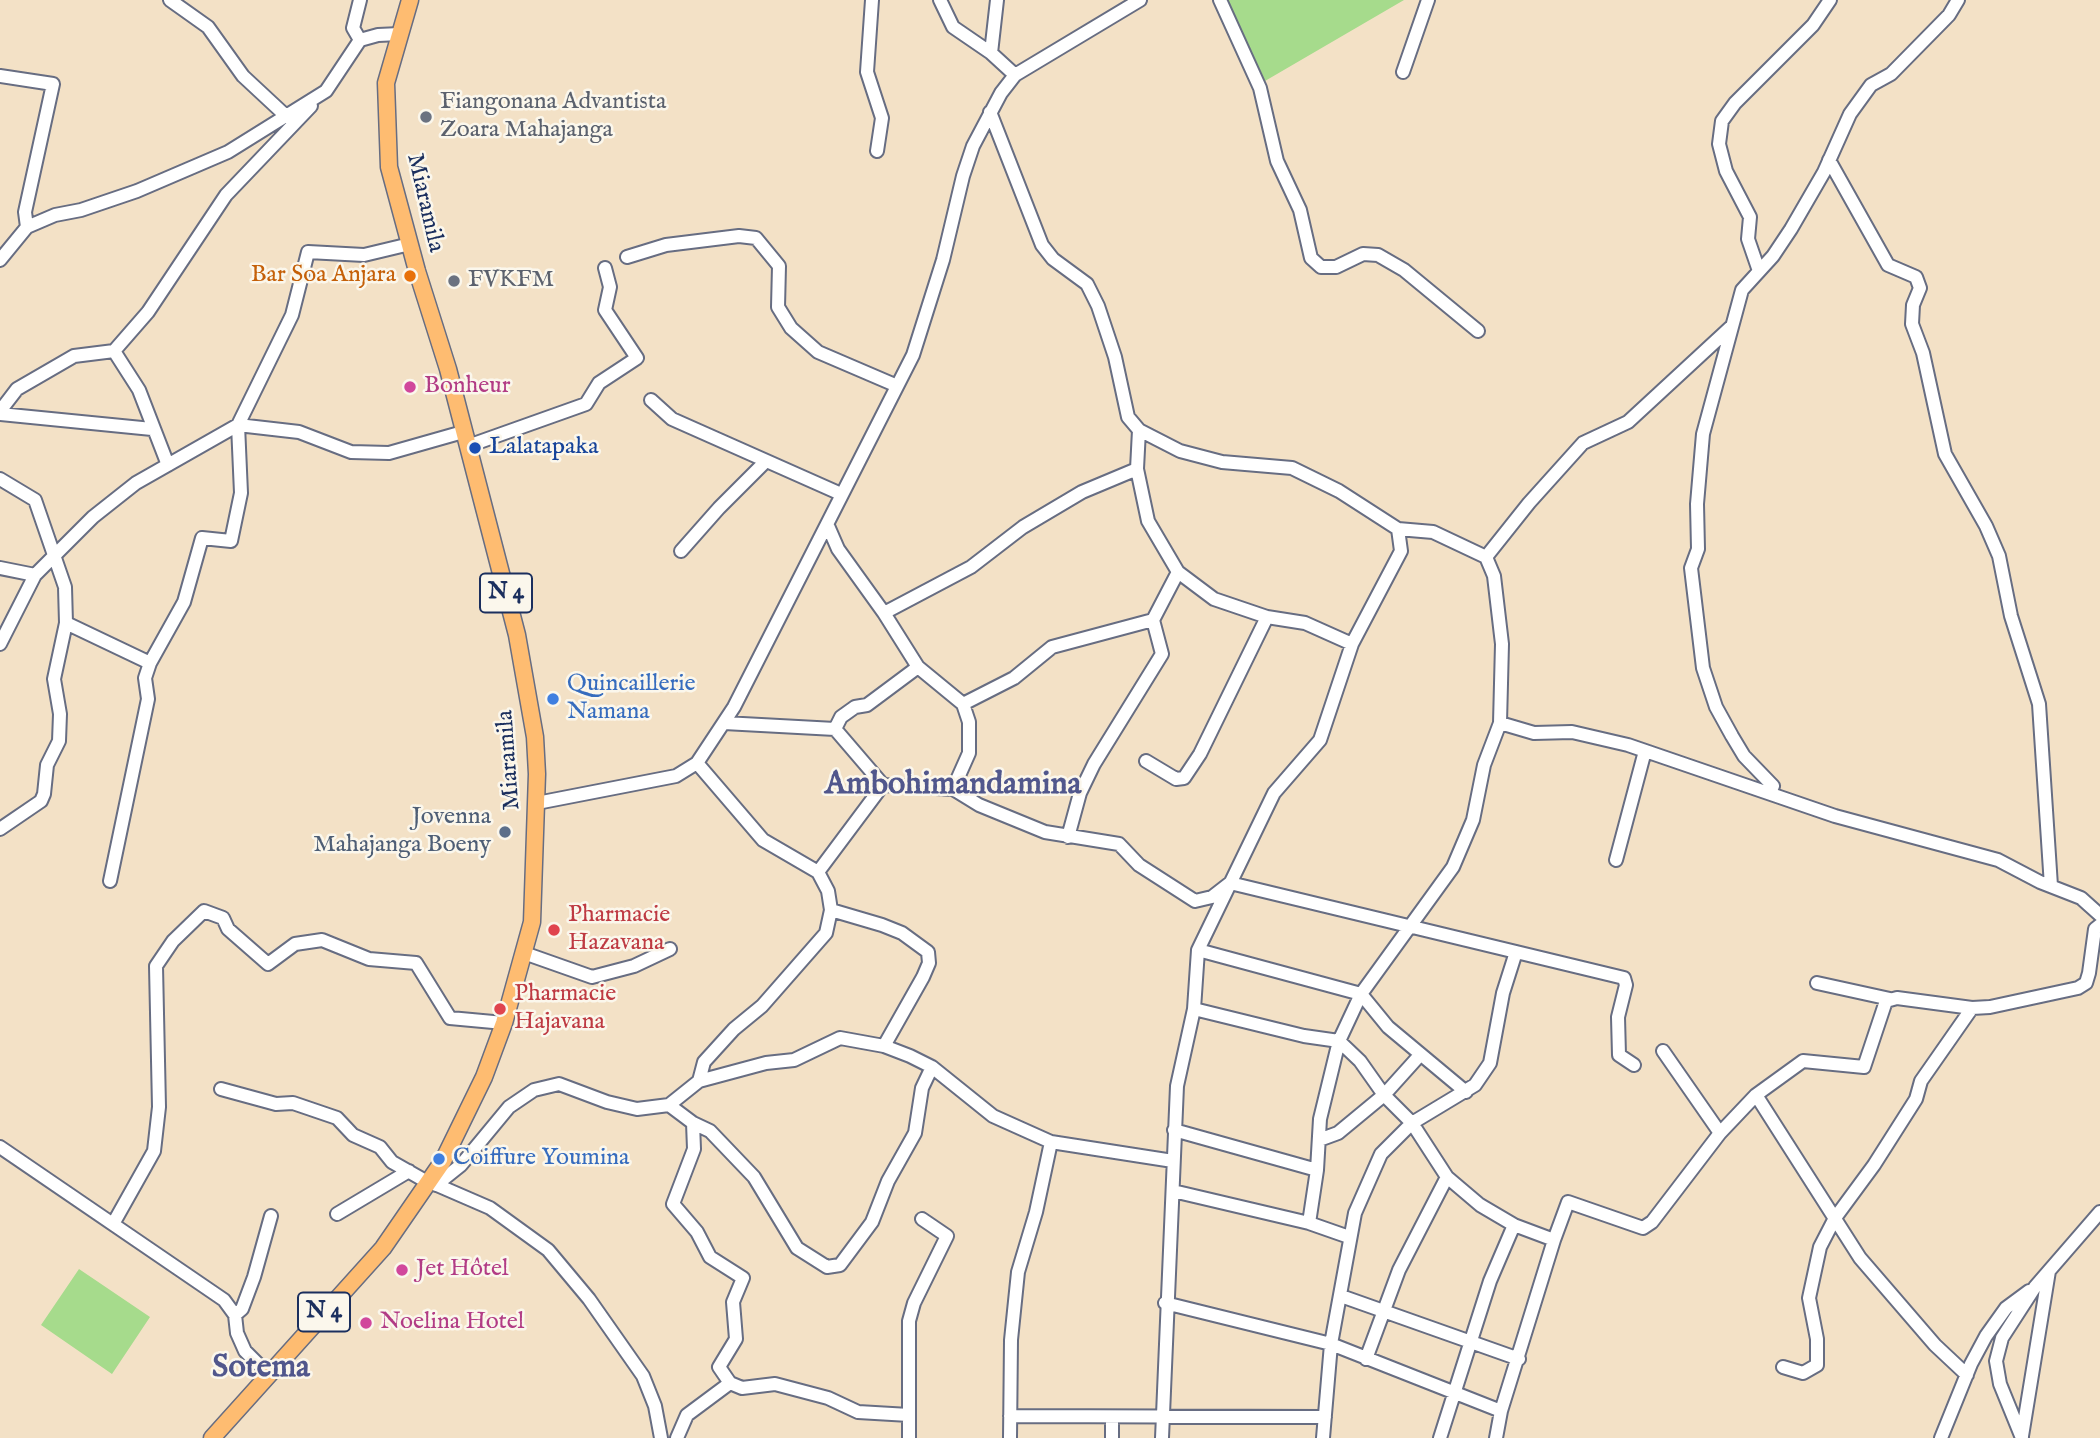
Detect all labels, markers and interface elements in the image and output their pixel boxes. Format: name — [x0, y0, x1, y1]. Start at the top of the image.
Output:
place label: Fiangonana Advantista Zoara Mahajanga — [440, 89, 666, 145]
marker: Fiangonana Advantista Zoara Mahajanga — [418, 109, 434, 125]
street label: Miaramila — [399, 151, 449, 255]
place label: Bar Soa Anjara — [251, 262, 396, 290]
place label: FVKFM — [468, 267, 554, 295]
marker: Bar Soa Anjara — [402, 268, 418, 284]
marker: FVKFM — [446, 273, 462, 289]
place label: Bonheur — [424, 373, 510, 401]
marker: Bonheur — [402, 379, 418, 395]
place label: Lalatapaka — [489, 434, 599, 462]
marker: Lalatapaka — [467, 440, 483, 456]
road number: N 4 — [480, 573, 532, 612]
place label: Quincaillerie Namana — [567, 671, 696, 727]
marker: Quincaillerie Namana — [545, 691, 561, 707]
street label: Miaramila — [492, 709, 528, 811]
district label: Ambohimandamina — [825, 767, 1081, 805]
place label: Jovenna Mahajanga Boeny — [313, 804, 491, 860]
marker: Jovenna Mahajanga Boeny — [497, 824, 513, 840]
place label: Pharmacie Hazavana — [568, 902, 670, 958]
marker: Pharmacie Hazavana — [546, 922, 562, 938]
place label: Pharmacie Hajavana — [514, 981, 616, 1037]
marker: Pharmacie Hajavana — [492, 1001, 508, 1017]
place label: Coiffure Youmina — [453, 1145, 629, 1173]
marker: Coiffure Youmina — [431, 1151, 447, 1167]
place label: Jet Hôtel — [416, 1256, 509, 1284]
marker: Jet Hôtel — [394, 1262, 410, 1278]
road number: N 4 — [298, 1292, 350, 1331]
place label: Noelina Hotel — [380, 1309, 524, 1337]
marker: Noelina Hotel — [358, 1315, 374, 1331]
district label: Sotema — [212, 1350, 310, 1388]

